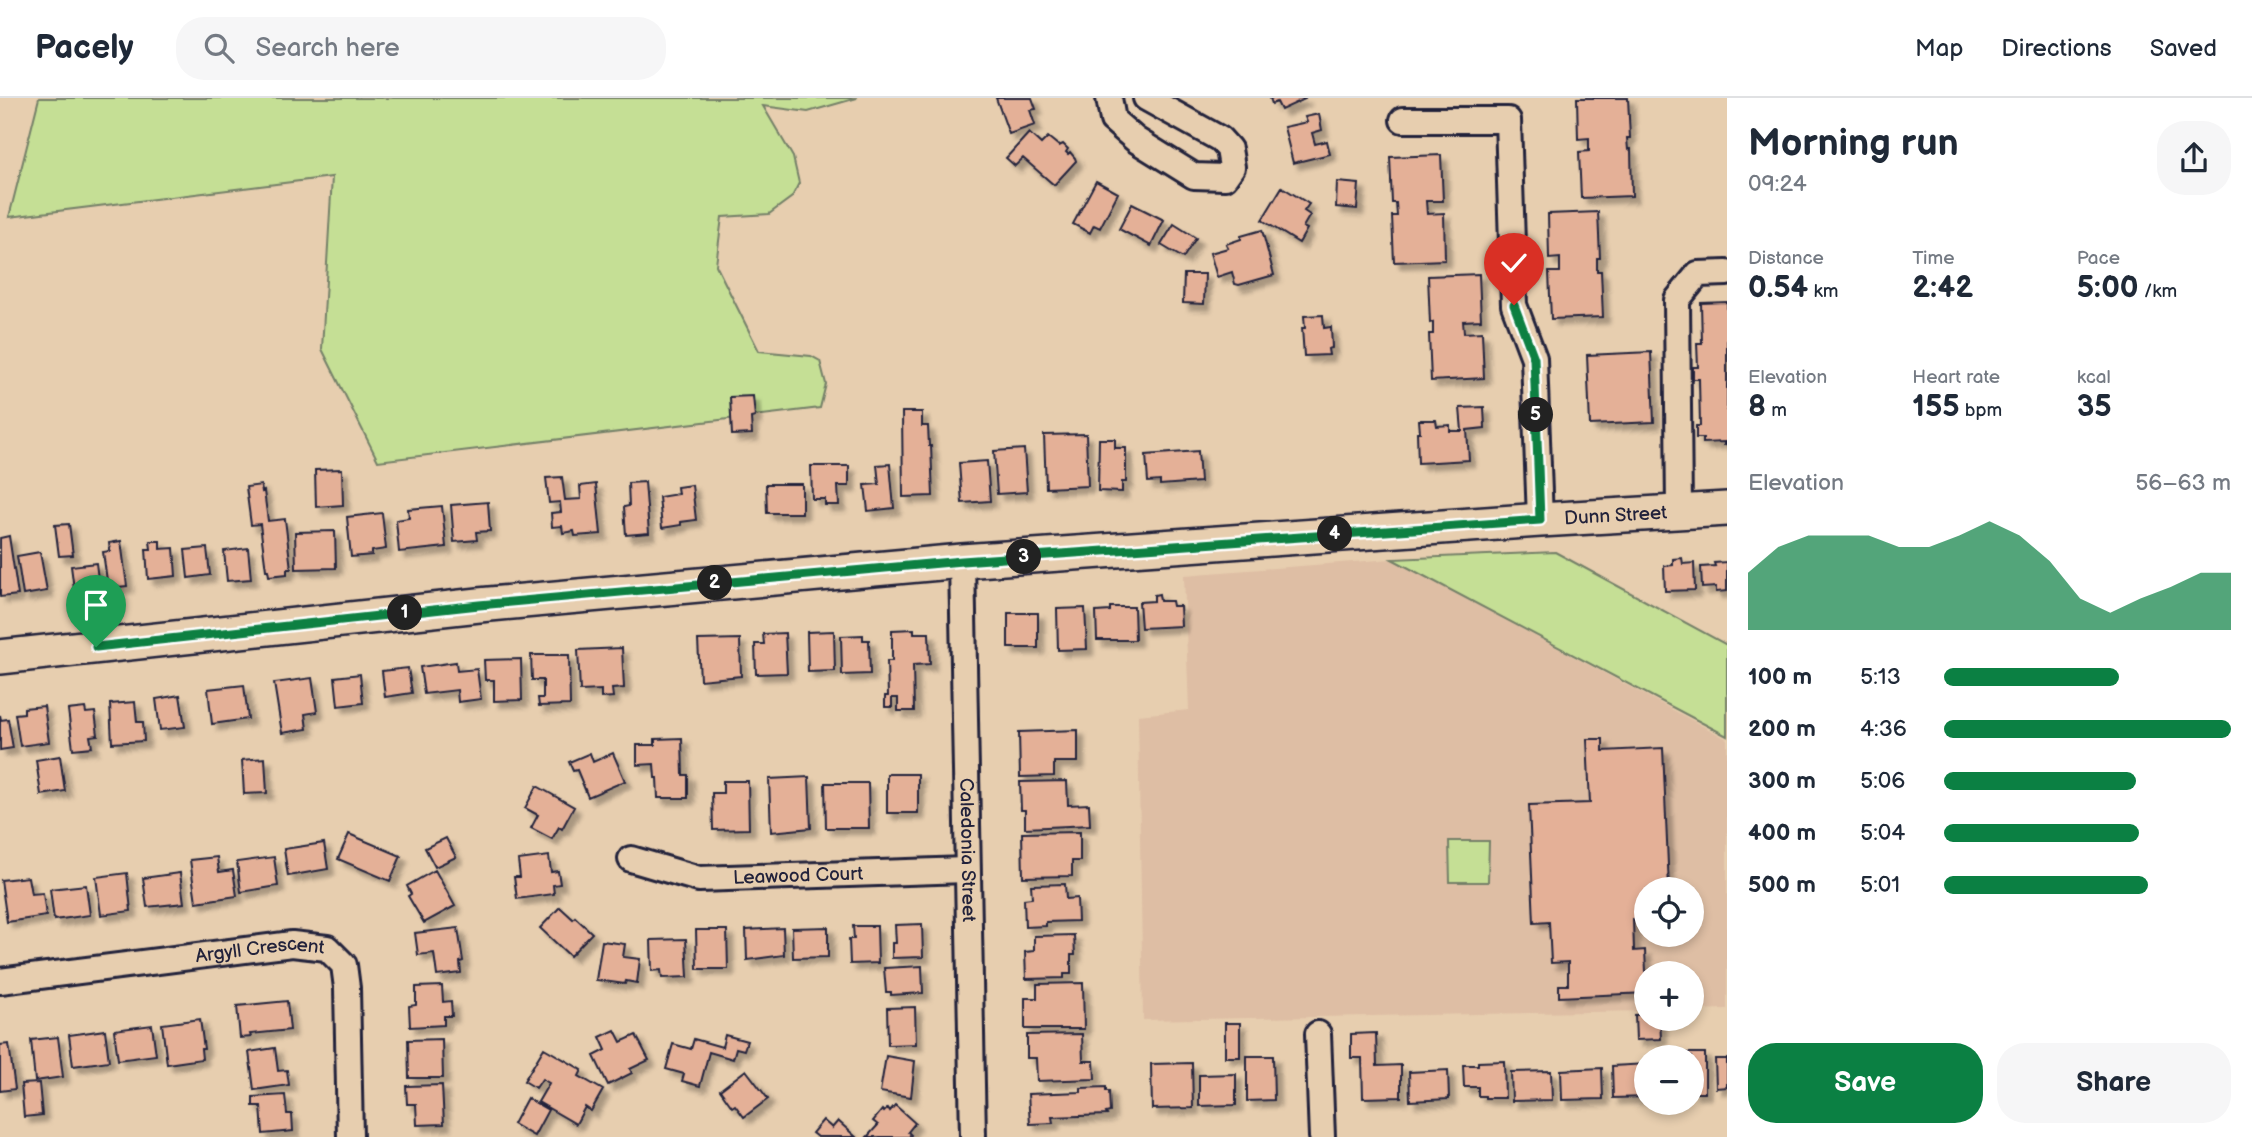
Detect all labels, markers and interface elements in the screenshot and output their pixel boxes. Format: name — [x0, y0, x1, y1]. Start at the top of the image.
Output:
search box — [176, 17, 666, 80]
text: Pacely — [35, 28, 134, 68]
icon: search — [200, 29, 238, 67]
text: Search here — [256, 33, 400, 64]
text: Map — [1915, 34, 1963, 63]
text: Directions — [2001, 34, 2112, 63]
text: Saved — [2150, 34, 2217, 63]
text: Morning run — [1748, 121, 1959, 166]
button: share — [2157, 121, 2231, 195]
text: 09:24 — [1748, 170, 1807, 198]
pin — [1484, 233, 1544, 305]
icon: check — [1495, 244, 1533, 282]
text: Distance — [1748, 247, 1824, 270]
text: Time — [1912, 247, 1954, 270]
text: Pace — [2077, 247, 2120, 270]
text: 0.54 — [1748, 270, 1808, 306]
text: 2:42 — [1912, 270, 1973, 306]
text: 5:00 — [2077, 270, 2139, 306]
text: km — [1808, 280, 1838, 303]
text: /km — [2139, 280, 2177, 303]
text: Elevation — [1748, 366, 1827, 389]
text: Heart rate — [1912, 366, 2000, 389]
text: kcal — [2077, 366, 2111, 389]
text: 8 — [1748, 389, 1766, 425]
text: 155 — [1912, 389, 1960, 425]
text: 35 — [2077, 389, 2112, 425]
pin: 5 — [1518, 398, 1554, 432]
text: m — [1766, 399, 1787, 422]
text: bpm — [1960, 399, 2002, 422]
text: 5 — [1530, 403, 1541, 426]
text: Elevation — [1748, 469, 1844, 497]
text: 56–63 m — [2135, 469, 2231, 497]
street label: Dunn Street — [1564, 501, 1668, 530]
pin: 4 — [1318, 516, 1352, 551]
text: 4 — [1329, 522, 1340, 545]
pin: 3 — [1006, 540, 1042, 574]
text: 3 — [1018, 545, 1029, 568]
pin: 2 — [698, 566, 732, 601]
text: 2 — [709, 571, 720, 594]
pin — [66, 575, 126, 647]
icon: arrive — [77, 586, 115, 624]
pin: 1 — [388, 596, 422, 630]
text: 1 — [401, 601, 409, 624]
text: 100 m — [1748, 663, 1812, 691]
text: 5:13 — [1860, 663, 1901, 691]
text: 200 m — [1748, 715, 1816, 743]
text: 4:36 — [1860, 715, 1907, 743]
text: 300 m — [1748, 767, 1816, 795]
text: 5:06 — [1860, 767, 1905, 795]
street label: Caledonia Street — [955, 778, 980, 922]
text: 400 m — [1748, 819, 1816, 847]
text: 5:04 — [1860, 819, 1905, 847]
street label: Leawood Court — [733, 862, 864, 889]
text: 500 m — [1748, 871, 1816, 899]
text: 5:01 — [1860, 871, 1900, 899]
map controls — [1634, 877, 1704, 1115]
button: locate — [1634, 877, 1704, 947]
street label: Argyll Crescent — [194, 932, 326, 968]
button: + — [1634, 961, 1704, 1031]
button: Save — [1748, 1043, 1983, 1123]
button: Share — [1997, 1043, 2231, 1123]
button: − — [1634, 1045, 1704, 1115]

